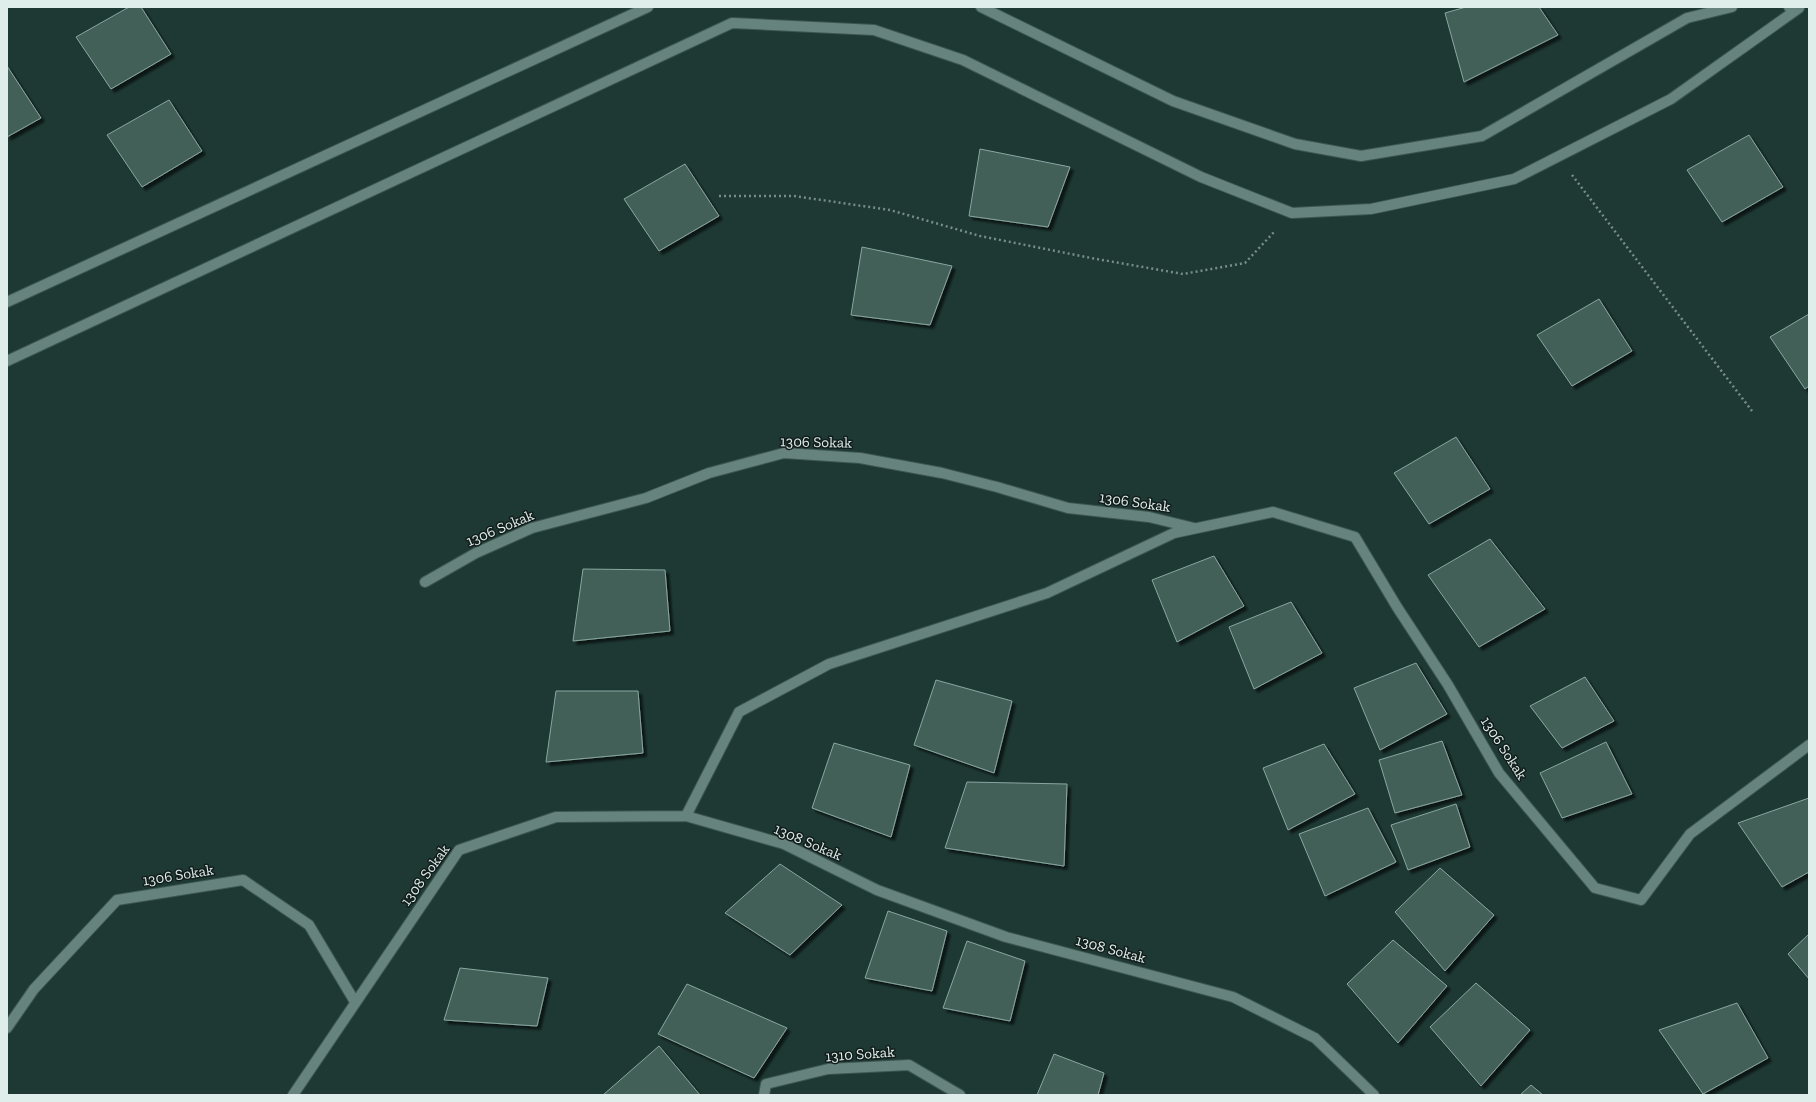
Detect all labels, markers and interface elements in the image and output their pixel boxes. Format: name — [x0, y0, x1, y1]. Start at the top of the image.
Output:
street label: 1306 Sokak — [780, 432, 852, 452]
street label: 1306 Sokak — [1098, 488, 1172, 516]
street label: 1306 Sokak — [464, 506, 537, 550]
street label: 1306 Sokak — [1477, 713, 1531, 783]
street label: 1308 Sokak — [771, 820, 845, 864]
street label: 1308 Sokak — [397, 841, 453, 909]
street label: 1306 Sokak — [141, 860, 215, 889]
street label: 1308 Sokak — [1074, 931, 1148, 967]
street label: 1310 Sokak — [825, 1043, 895, 1065]

